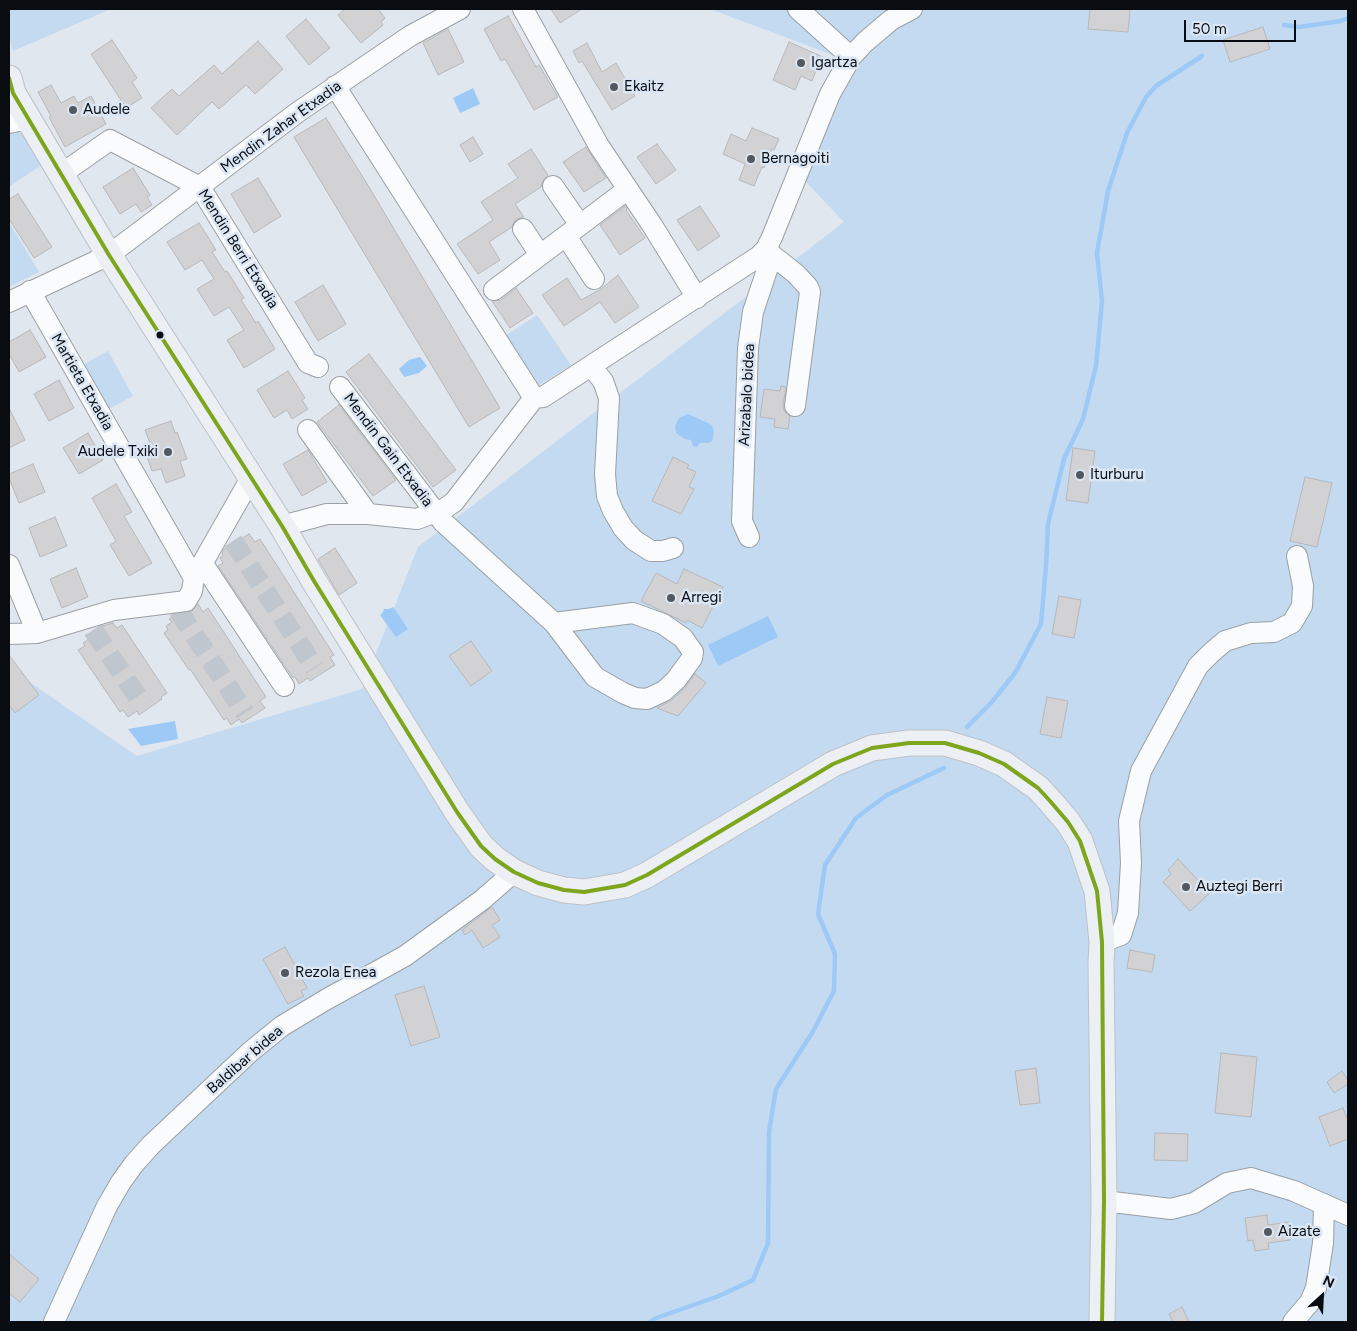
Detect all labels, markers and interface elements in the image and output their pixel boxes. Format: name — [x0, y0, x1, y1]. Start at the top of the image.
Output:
scale bar — [1187, 10, 1300, 42]
text: 50 m — [1192, 20, 1227, 38]
place label: Igartza — [811, 54, 857, 72]
marker: Igartza — [795, 57, 807, 69]
street label: Mendin Zahar Etxadia — [217, 77, 345, 177]
place label: Ekaitz — [624, 78, 664, 96]
marker: Ekaitz — [608, 81, 620, 93]
place label: Audele — [83, 101, 130, 119]
marker: Audele — [67, 104, 79, 116]
place label: Bernagoiti — [761, 150, 830, 168]
marker: Bernagoiti — [745, 153, 757, 165]
street label: Mendin Berri Etxadia — [194, 186, 282, 312]
street label: Martieta Etxadia — [47, 330, 117, 434]
unlabelled marker — [155, 330, 165, 340]
street label: Arizabalo bidea — [735, 343, 759, 447]
street label: Mendin Gain Etxadia — [339, 390, 437, 510]
place label: Audele Txiki — [78, 443, 158, 461]
marker: Audele Txiki — [162, 446, 174, 458]
place label: Iturburu — [1090, 466, 1144, 484]
marker: Iturburu — [1074, 469, 1086, 481]
place label: Arregi — [681, 589, 722, 607]
marker: Arregi — [665, 592, 677, 604]
place label: Auztegi Berri — [1196, 878, 1283, 896]
marker: Auztegi Berri — [1180, 881, 1192, 893]
place label: Rezola Enea — [295, 964, 376, 982]
marker: Rezola Enea — [279, 967, 291, 979]
street label: Baldibar bidea — [203, 1022, 287, 1098]
place label: Aizate — [1278, 1223, 1320, 1241]
marker: Aizate — [1262, 1226, 1274, 1238]
north arrow — [1297, 1271, 1347, 1321]
text: N — [1320, 1272, 1337, 1292]

